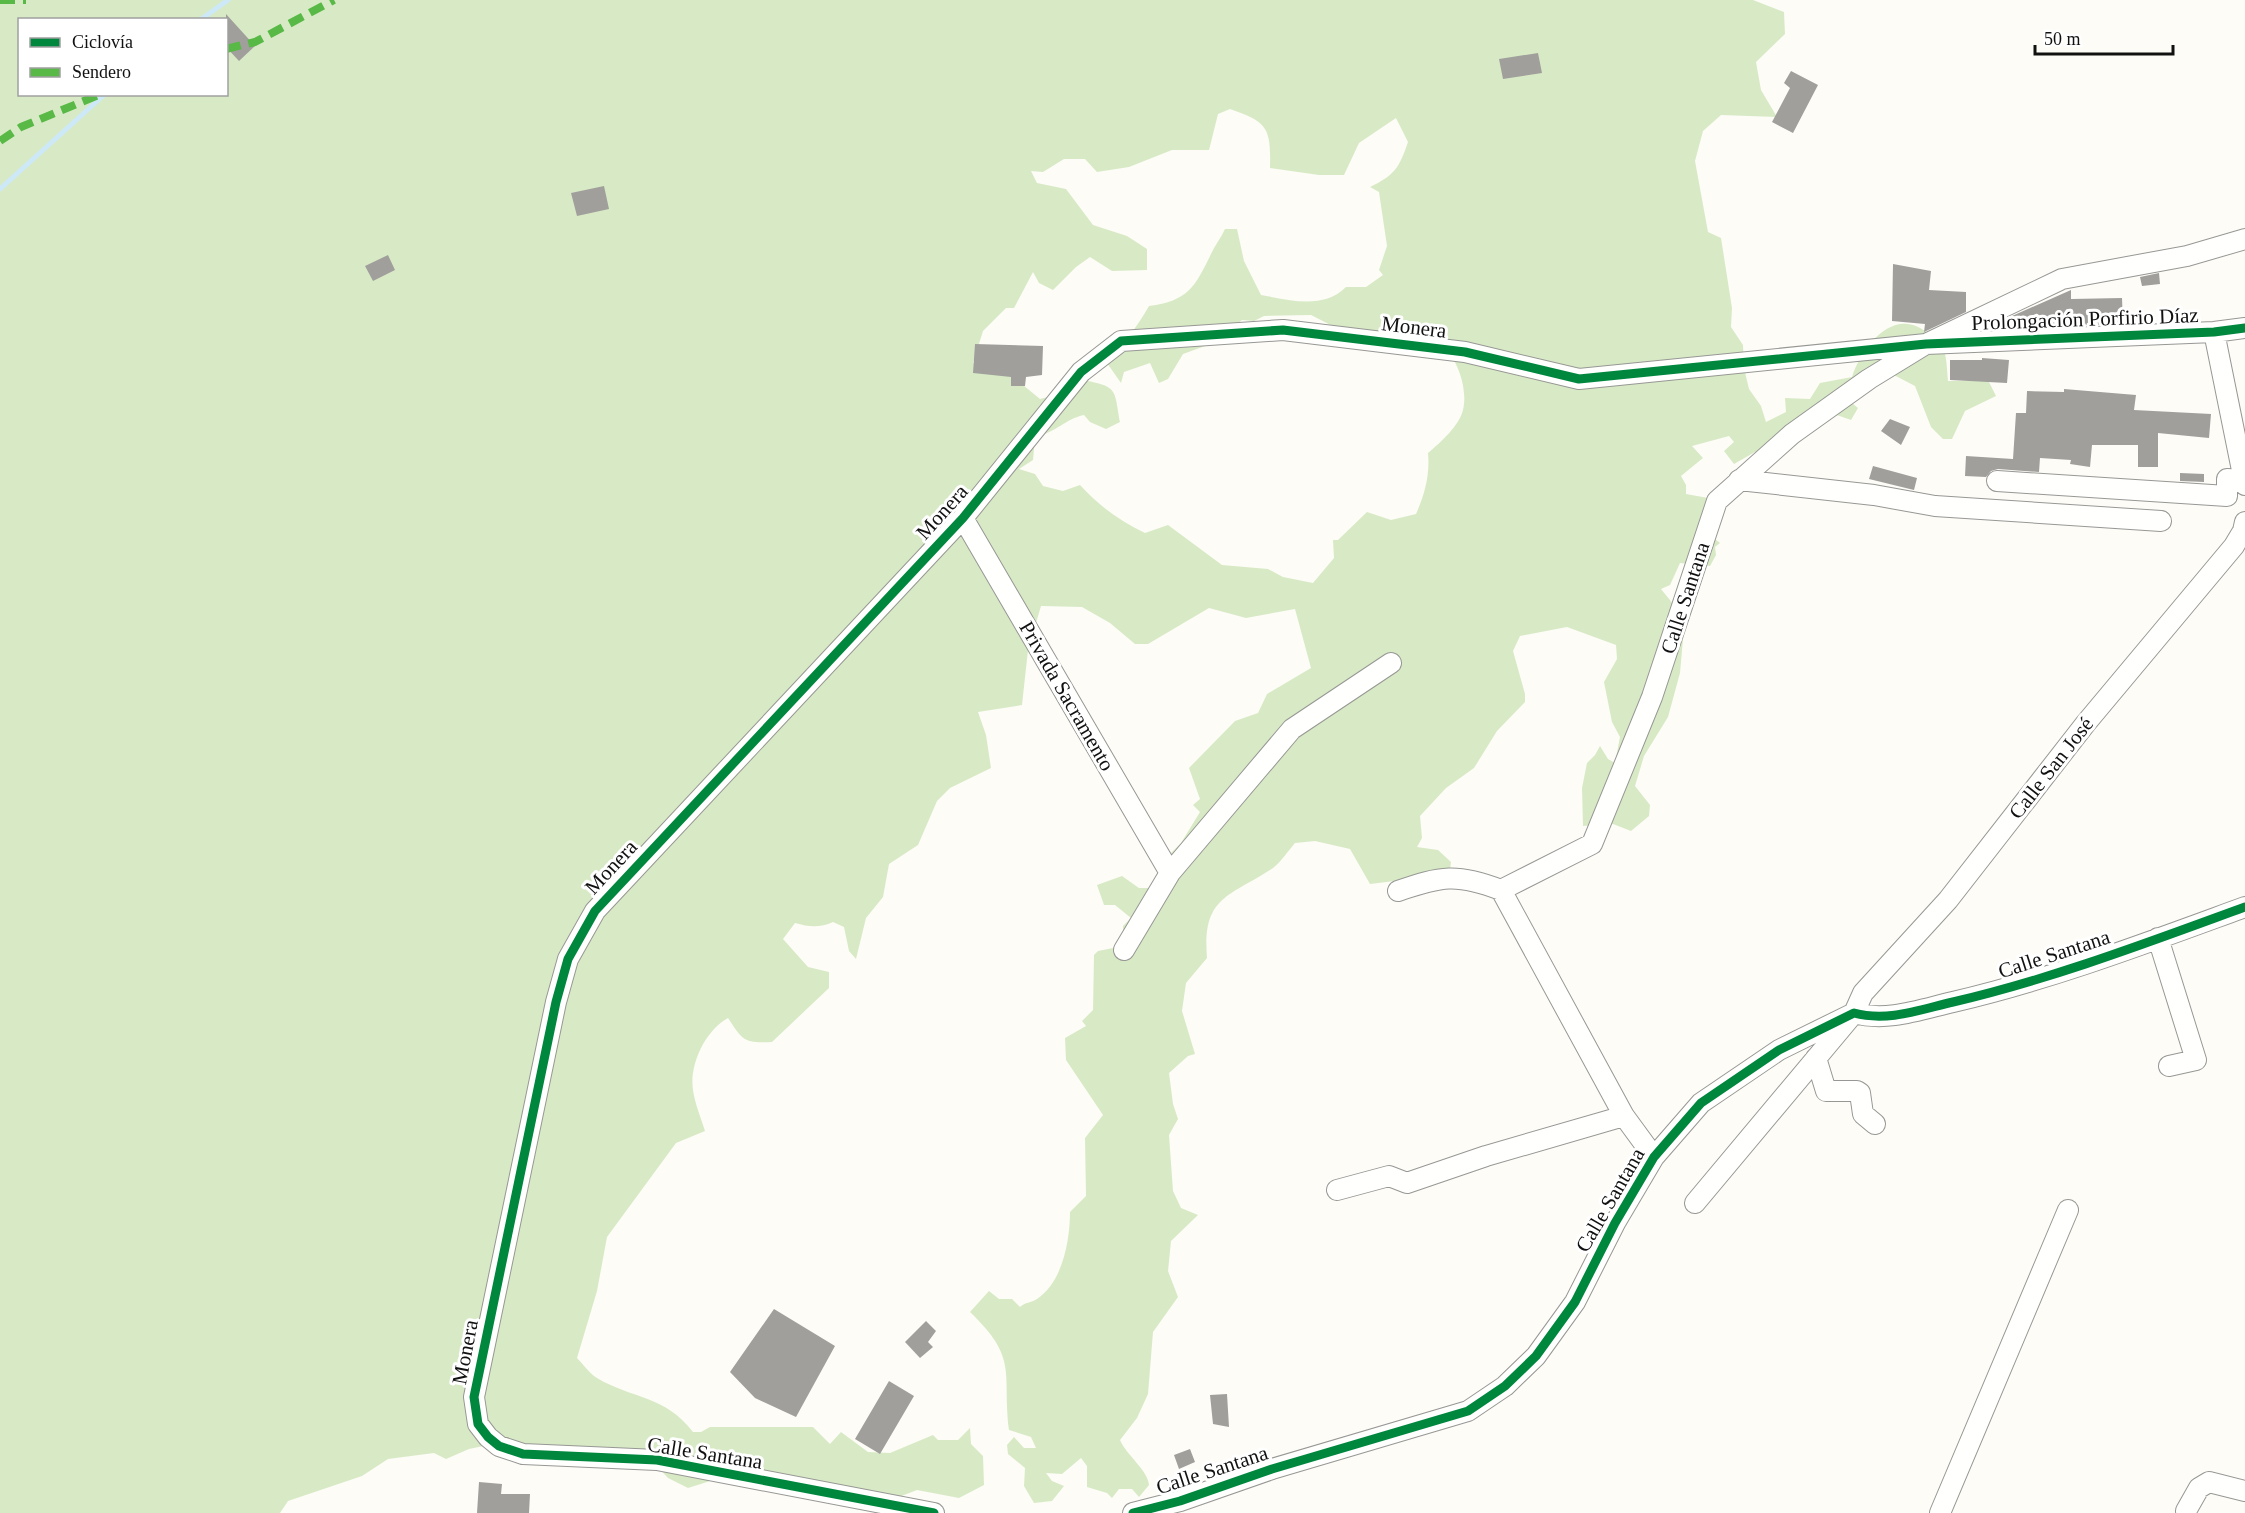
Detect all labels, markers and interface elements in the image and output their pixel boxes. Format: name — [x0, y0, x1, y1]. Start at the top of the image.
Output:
legend — [18, 18, 228, 96]
scale bar — [2035, 18, 2173, 56]
text: 50 m — [2044, 29, 2081, 49]
text: Ciclovía — [72, 32, 133, 52]
text: Sendero — [72, 62, 131, 82]
street label: Prolongación Porfirio Díaz — [1971, 303, 2199, 335]
street label: Monera — [1380, 311, 1449, 343]
street label: Monera — [911, 479, 973, 544]
street label: Calle Santana — [1656, 538, 1715, 657]
street label: Privada Sacramento — [1014, 617, 1120, 775]
street label: Calle San José — [2004, 712, 2098, 824]
street label: Monera — [580, 834, 643, 899]
street label: Calle Santana — [1995, 924, 2114, 983]
street label: Calle Santana — [1571, 1143, 1650, 1256]
street label: Monera — [447, 1317, 483, 1386]
street label: Calle Santana — [646, 1432, 765, 1474]
street label: Calle Santana — [1153, 1440, 1272, 1499]

